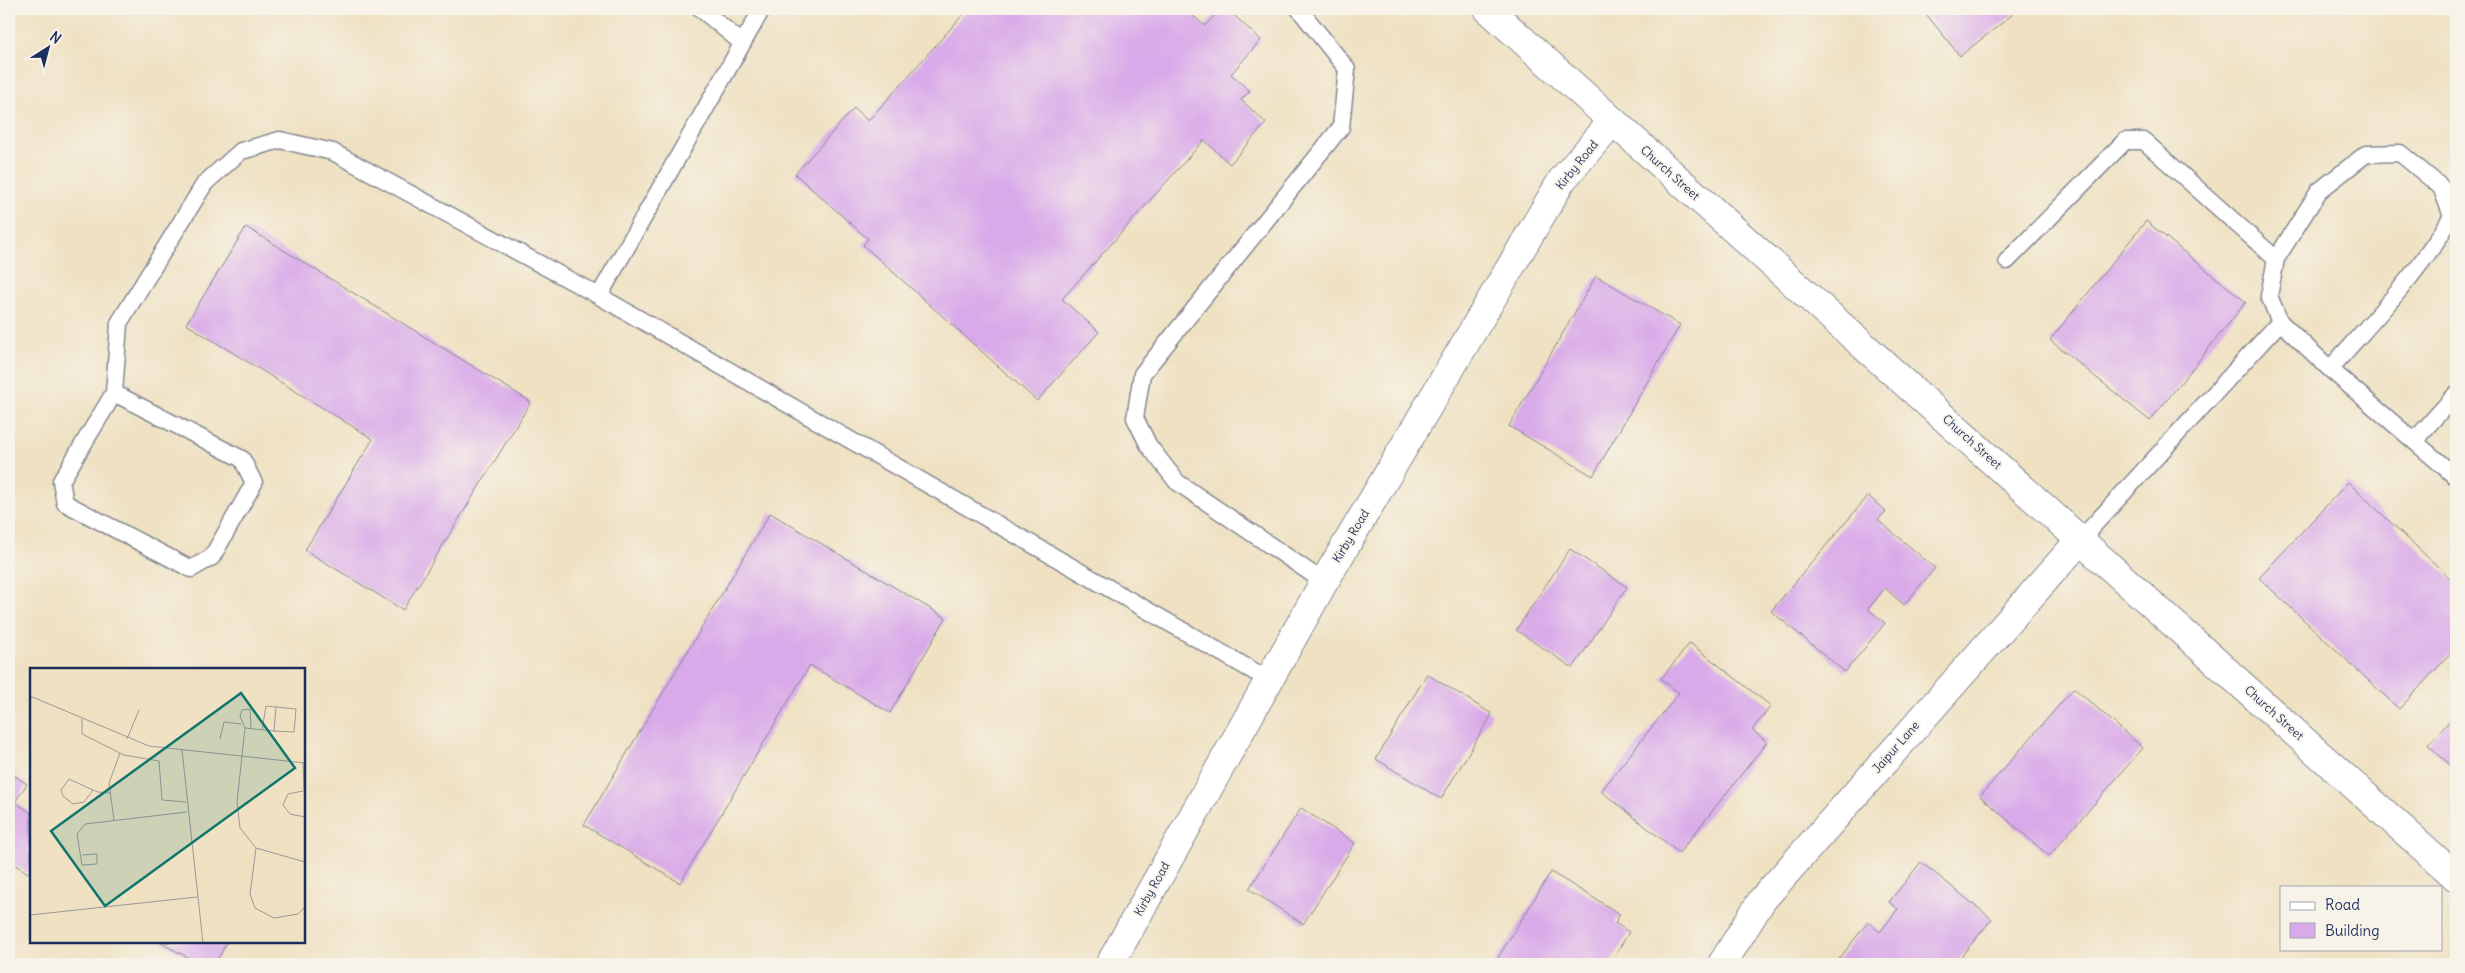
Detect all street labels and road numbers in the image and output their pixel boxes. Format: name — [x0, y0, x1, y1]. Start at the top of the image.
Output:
street label: Kirby Road — [1552, 137, 1601, 193]
street label: Church Street — [1638, 142, 1703, 203]
street label: Church Street — [1940, 411, 2005, 472]
street label: Kirby Road — [1329, 506, 1372, 565]
street label: Church Street — [2242, 682, 2307, 743]
street label: Jaipur Lane — [1869, 718, 1922, 776]
street label: Kirby Road — [1131, 859, 1173, 918]

